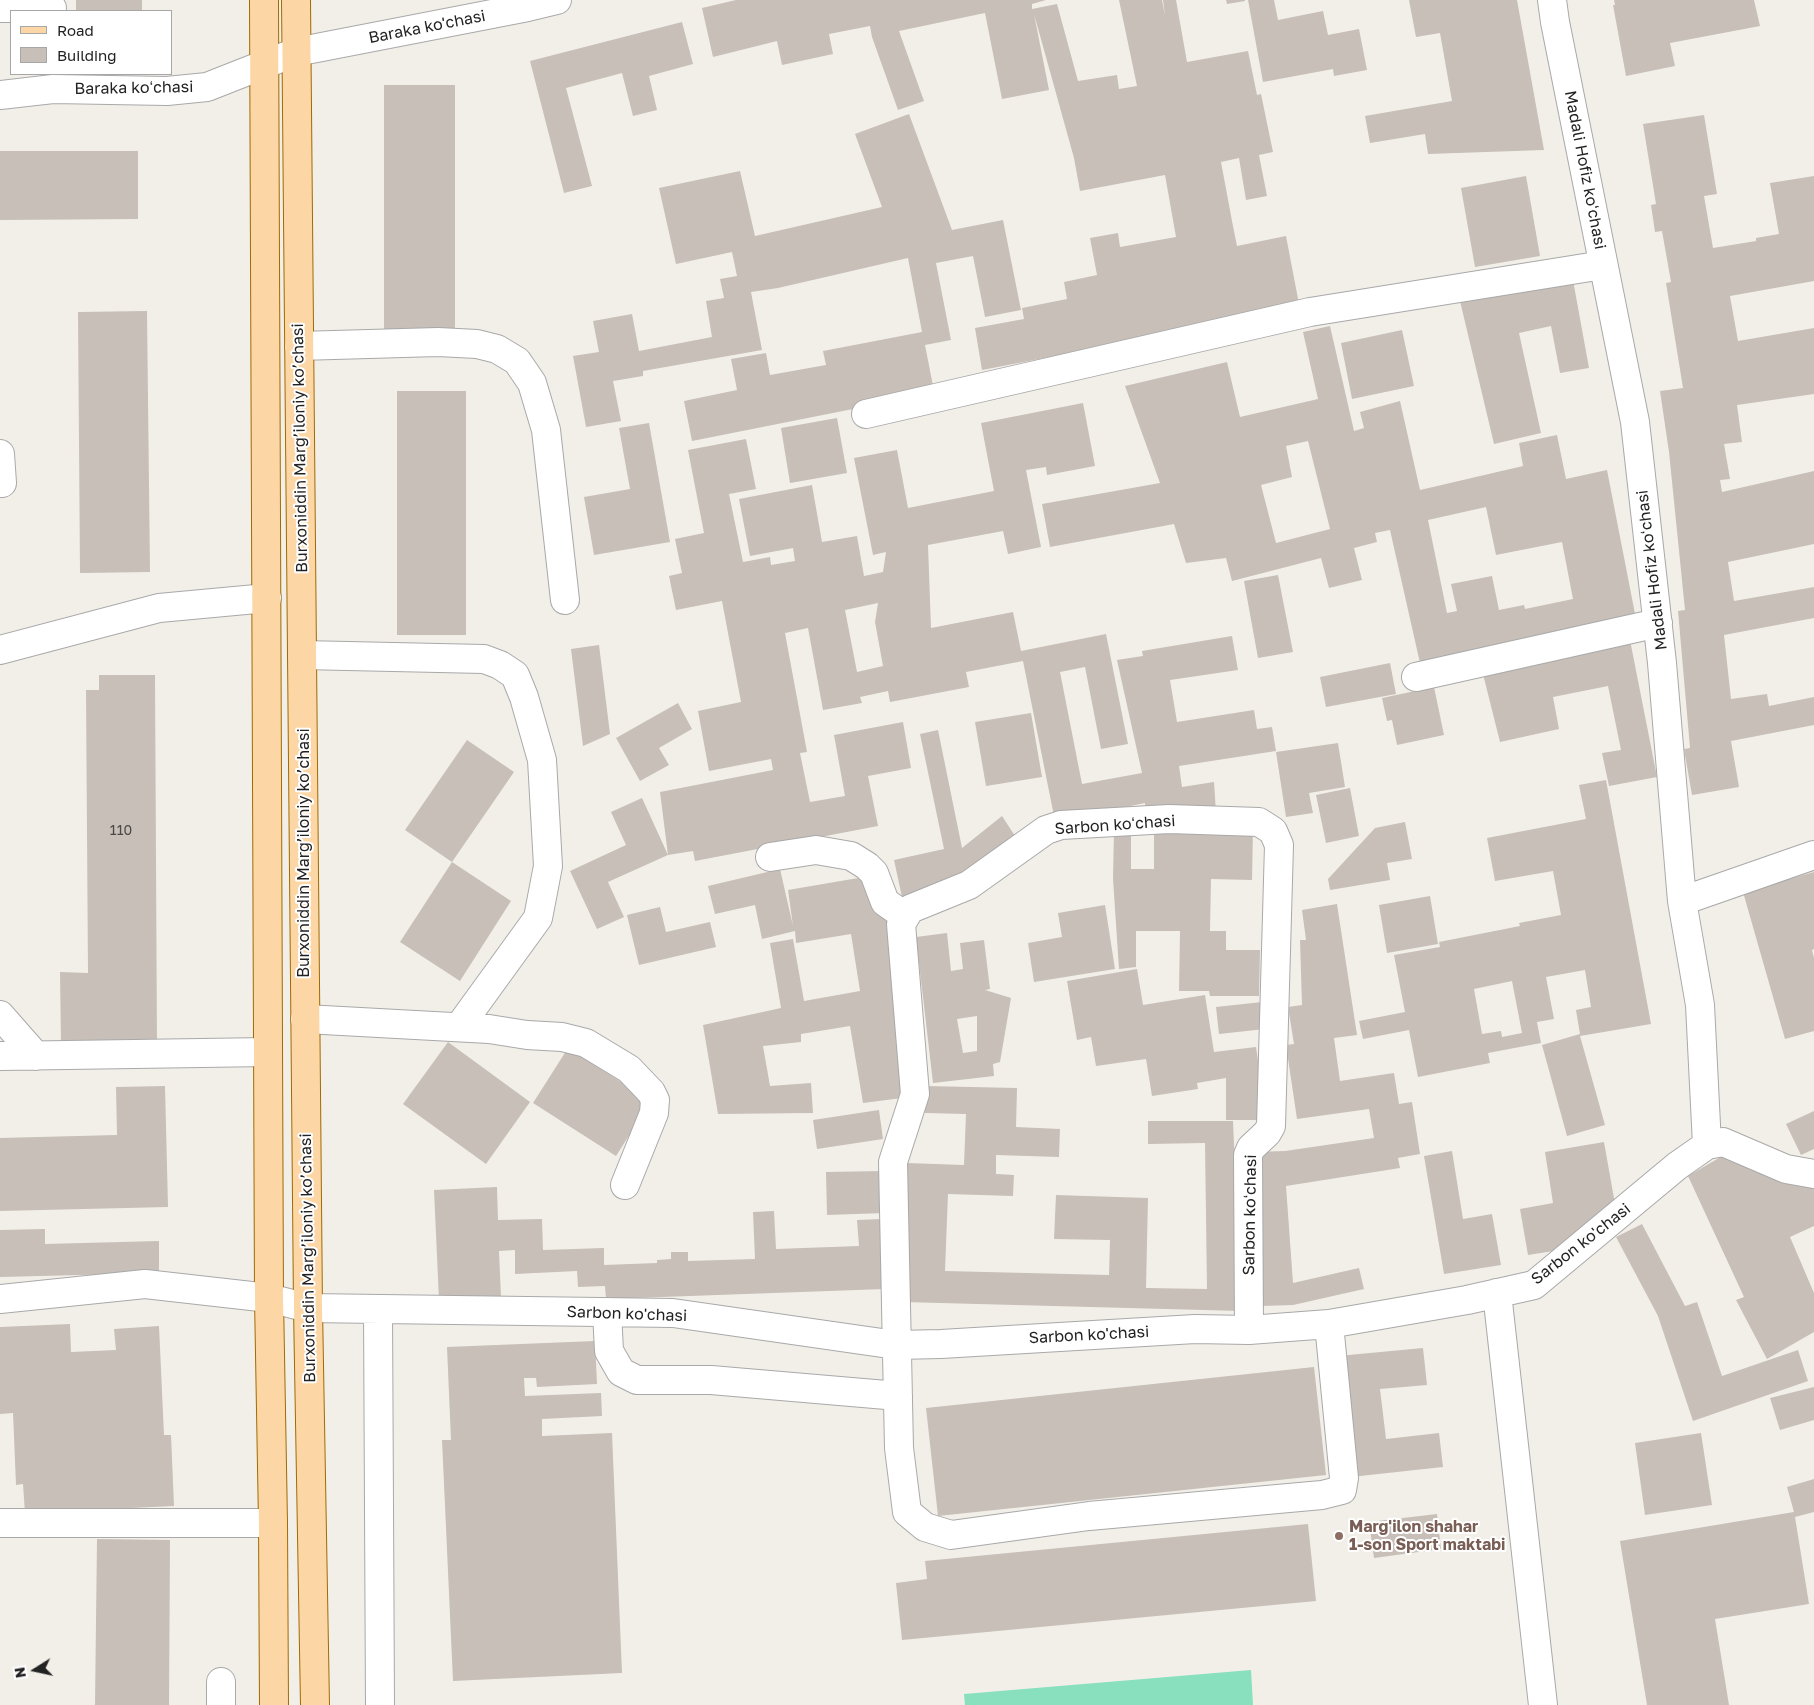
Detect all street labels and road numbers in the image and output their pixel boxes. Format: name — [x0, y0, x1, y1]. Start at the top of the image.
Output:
street label: Baraka ko'chasi — [367, 6, 487, 48]
street label: Baraka koʻchasi — [74, 77, 194, 99]
street label: Madali Hofiz koʻchasi — [1560, 89, 1610, 251]
street label: Burxoniddin Marg’iloniy ko’chasi — [288, 323, 312, 573]
street label: Madali Hofiz koʻchasi — [1633, 489, 1671, 651]
street label: Burxoniddin Marg’iloniy ko’chasi — [294, 728, 314, 978]
street label: Sarbon koʻchasi — [1054, 811, 1176, 839]
street label: Burxoniddin Marg’iloniy ko’chasi — [296, 1133, 320, 1383]
street label: Sarbon koʻchasi — [1239, 1154, 1261, 1276]
street label: Sarbon ko'chasi — [1528, 1199, 1634, 1289]
street label: Sarbon ko'chasi — [566, 1302, 688, 1326]
street label: Sarbon ko'chasi — [1028, 1322, 1150, 1348]

